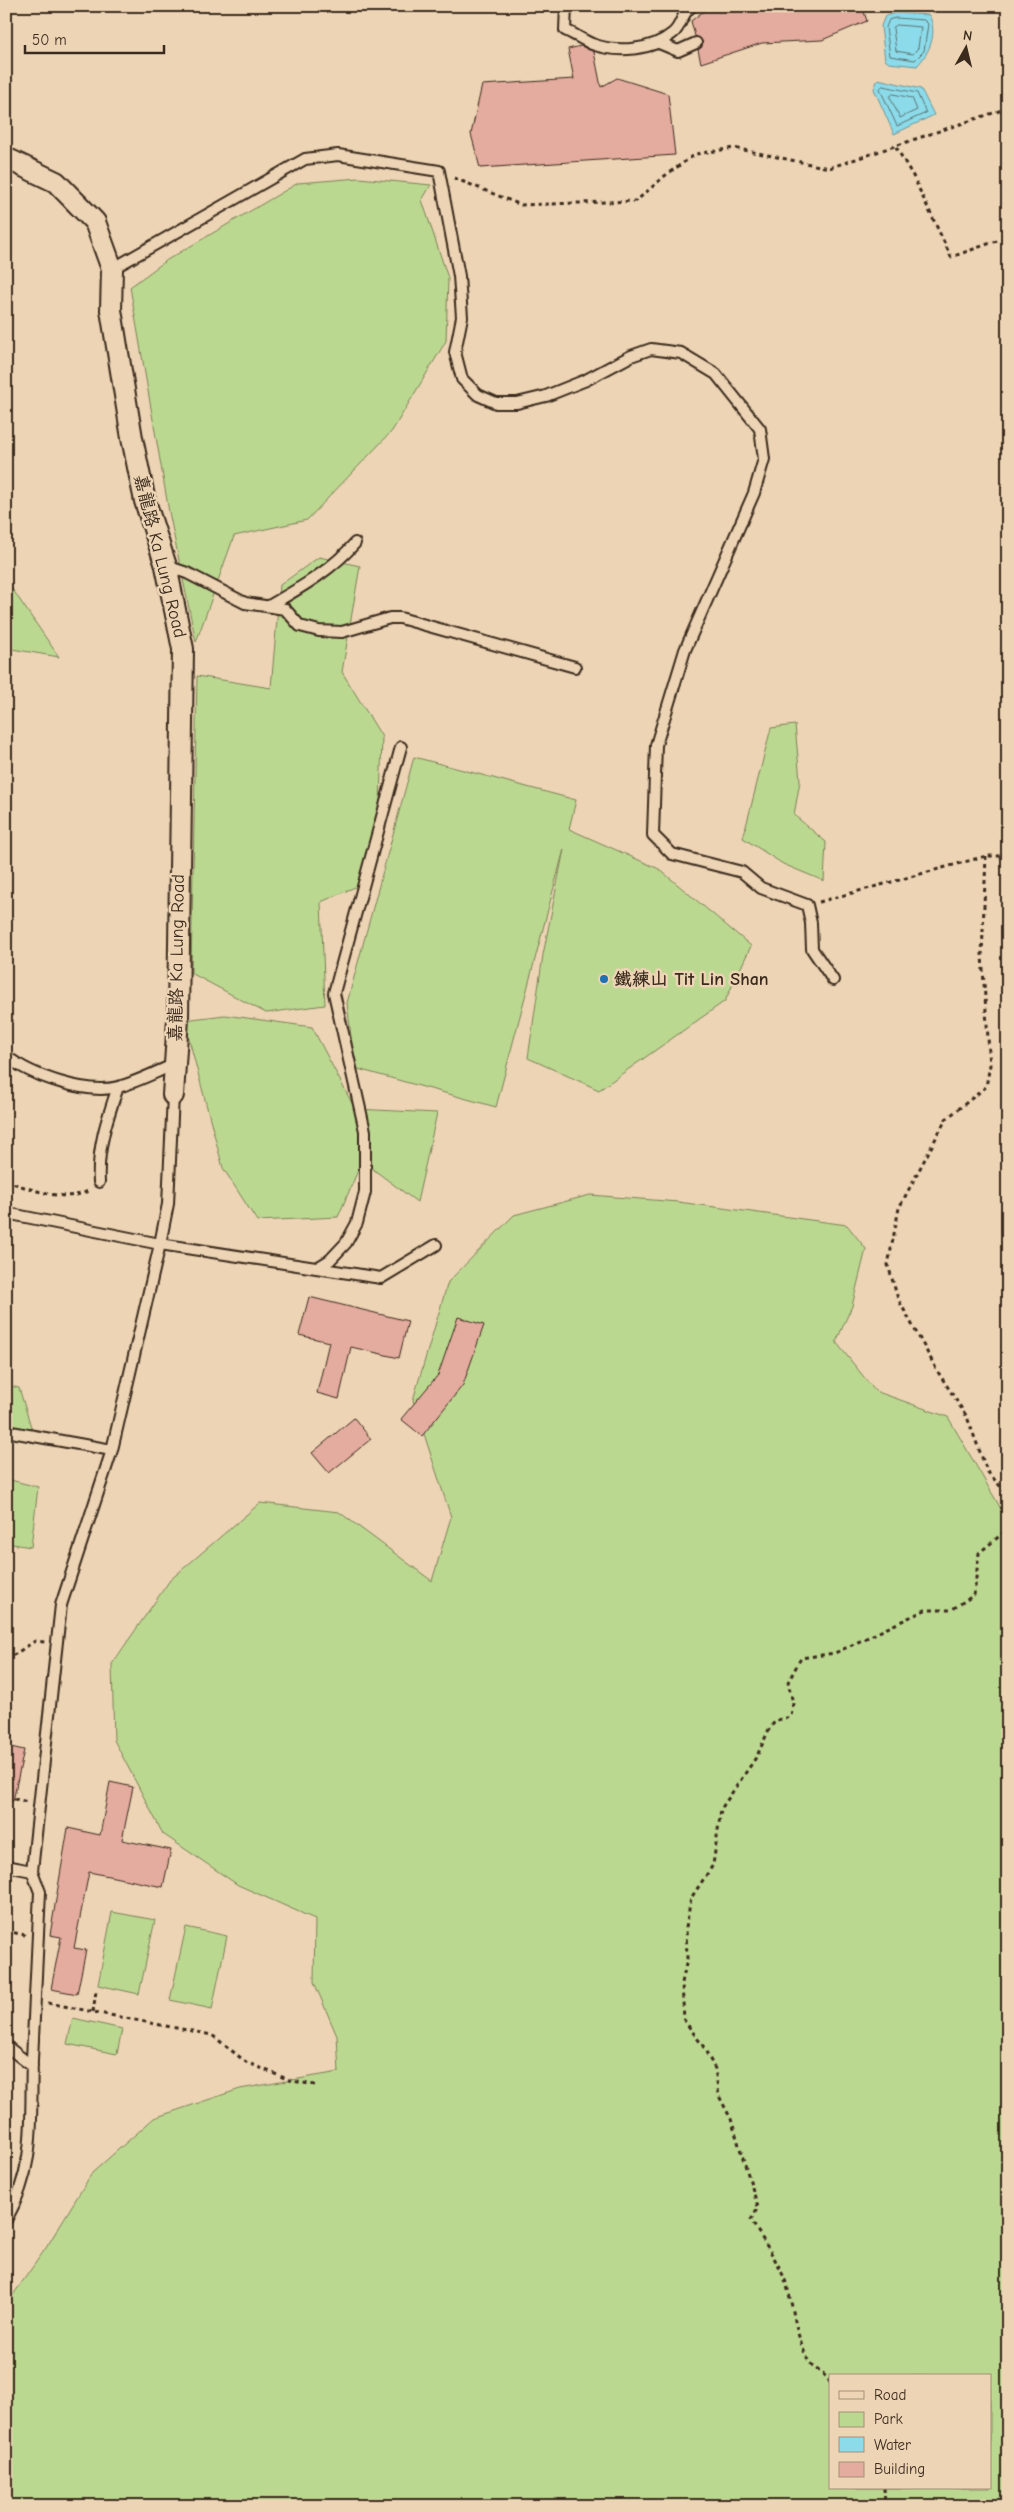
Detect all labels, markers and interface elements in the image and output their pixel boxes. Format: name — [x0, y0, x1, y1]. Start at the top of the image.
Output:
scale bar — [25, 22, 164, 54]
north arrow — [942, 22, 992, 72]
text: N — [962, 27, 973, 45]
text: 50 m — [32, 31, 67, 49]
street label: 嘉龍路 Ka Lung Road — [130, 472, 190, 640]
street label: 嘉龍路 Ka Lung Road — [165, 874, 189, 1042]
place label: 鐵練山 Tit Lin Shan — [614, 969, 769, 990]
marker: 鐵練山 Tit Lin Shan — [598, 973, 610, 985]
legend — [829, 2374, 992, 2490]
text: Road — [874, 2386, 906, 2404]
text: Park — [874, 2410, 903, 2428]
text: Water — [874, 2436, 911, 2454]
text: Building — [874, 2460, 925, 2478]

